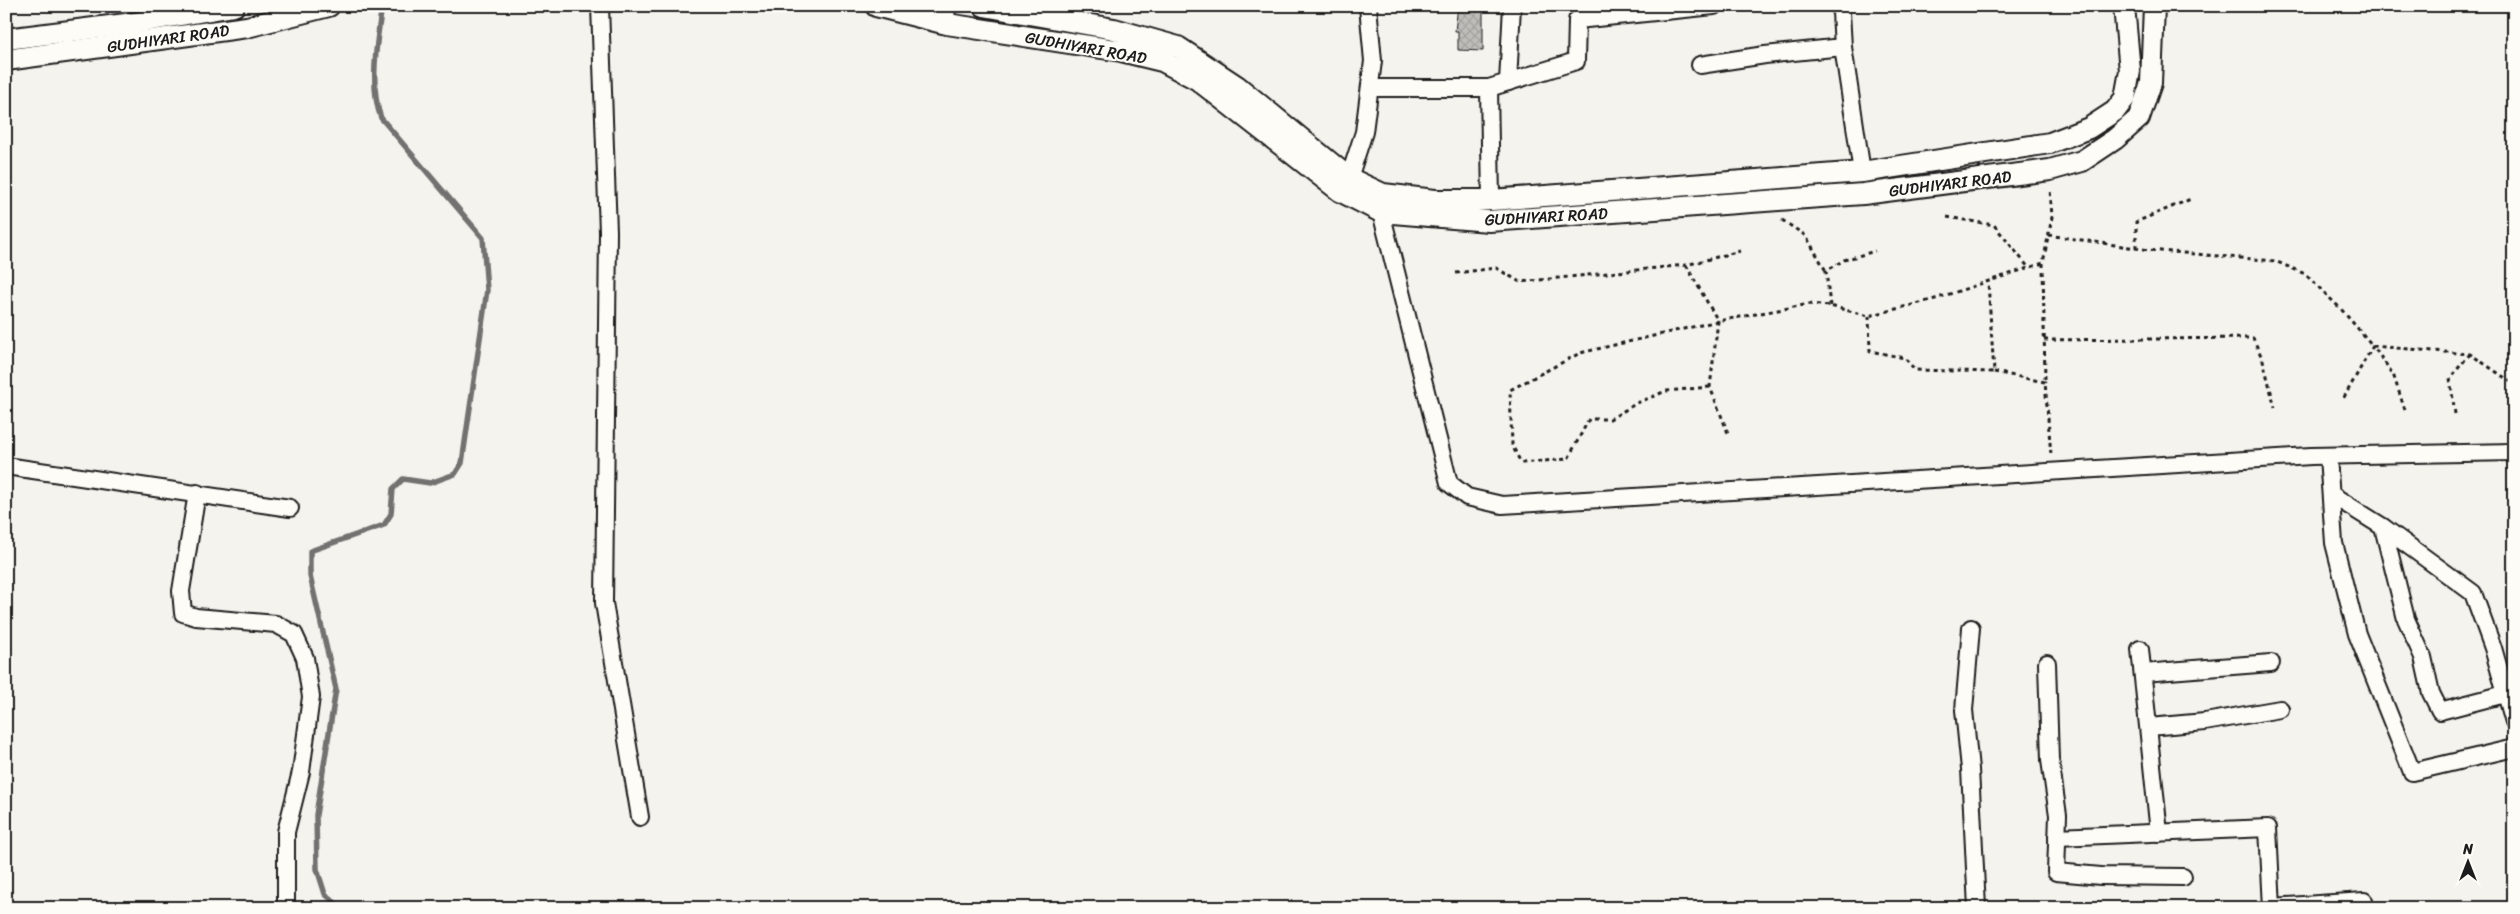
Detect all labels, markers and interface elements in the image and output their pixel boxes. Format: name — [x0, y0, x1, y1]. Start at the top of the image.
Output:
street label: GUDHIYARI ROAD — [105, 16, 231, 61]
street label: GUDHIYARI ROAD — [1023, 23, 1149, 73]
street label: GUDHIYARI ROAD — [1887, 162, 2013, 205]
street label: GUDHIYARI ROAD — [1484, 199, 1609, 234]
north arrow — [2442, 836, 2492, 886]
text: N — [2462, 837, 2473, 862]

